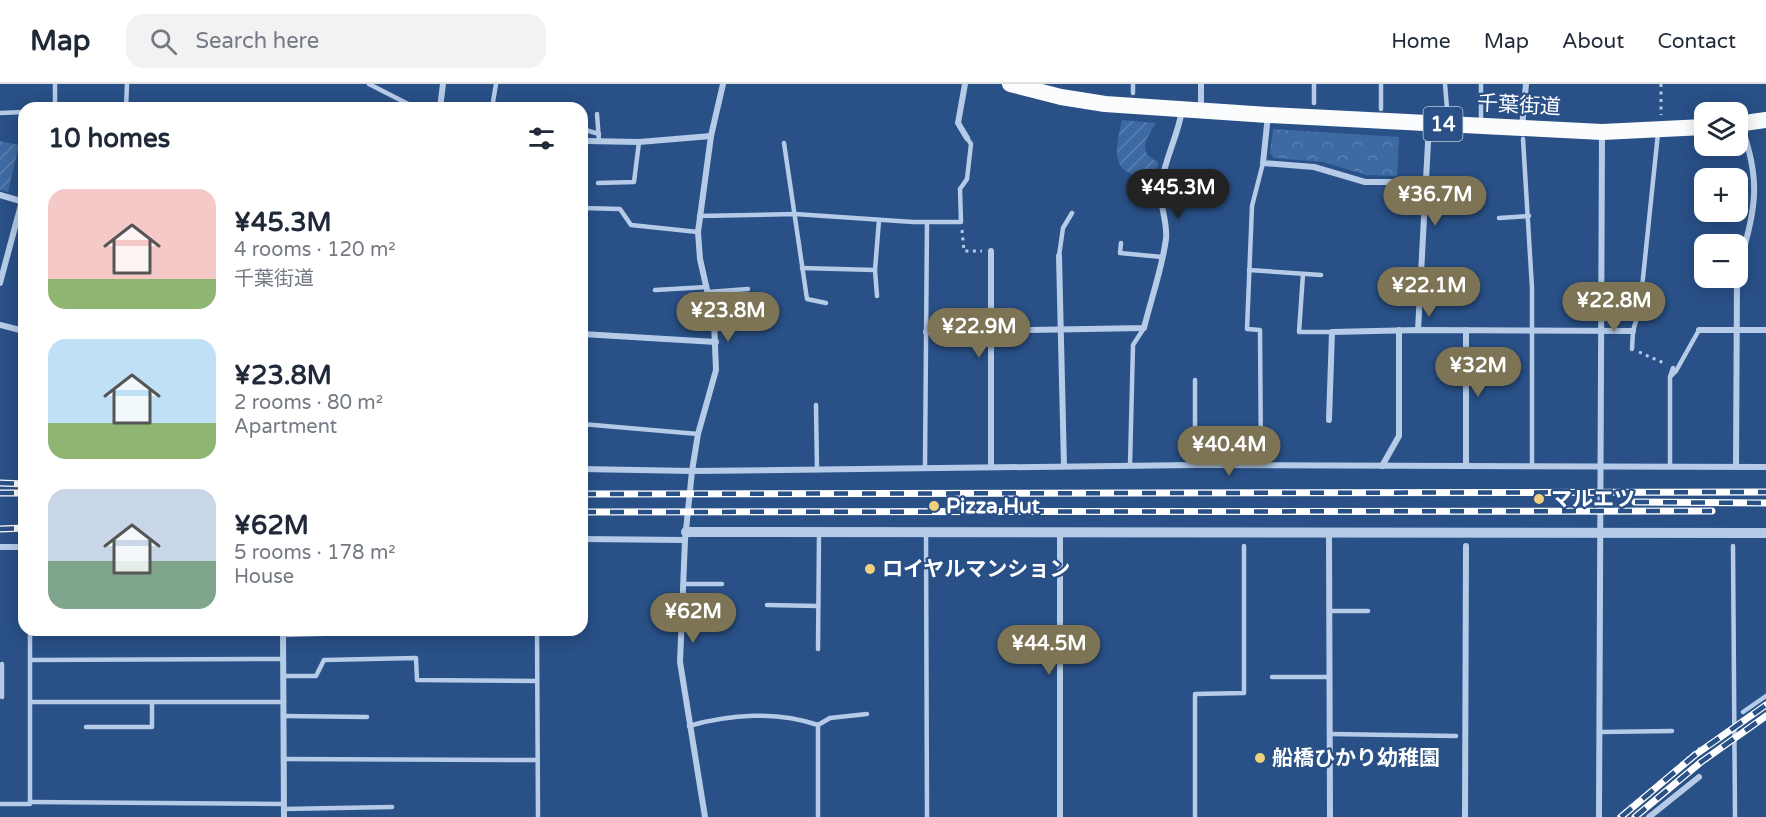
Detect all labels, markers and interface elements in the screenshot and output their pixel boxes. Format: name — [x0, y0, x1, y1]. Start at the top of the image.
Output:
search box — [126, 14, 546, 68]
text: Map — [30, 24, 90, 58]
icon: search — [147, 25, 180, 58]
text: Search here — [195, 28, 319, 54]
text: Home — [1391, 29, 1451, 54]
text: Map — [1484, 29, 1529, 54]
text: About — [1562, 29, 1624, 54]
text: Contact — [1657, 29, 1736, 54]
street label: 千葉街道 — [1476, 91, 1562, 120]
map controls — [1694, 102, 1748, 288]
button: layers — [1694, 102, 1748, 156]
road number: 14 — [1424, 107, 1462, 141]
icon: filters — [525, 122, 558, 155]
text: 10 homes — [48, 123, 170, 154]
button: + — [1694, 168, 1748, 222]
pin: ¥45.3M — [1129, 169, 1227, 220]
text: ¥45.3M — [1140, 176, 1216, 200]
pin: ¥36.7M — [1386, 176, 1484, 227]
text: ¥36.7M — [1397, 183, 1473, 207]
text: ¥45.3M — [234, 207, 332, 238]
icon: home — [96, 213, 168, 285]
button: − — [1694, 234, 1748, 288]
text: 4 rooms · 120 m² — [234, 238, 396, 262]
text: 千葉街道 — [234, 267, 314, 291]
pin: ¥22.1M — [1380, 267, 1478, 318]
text: ¥22.1M — [1391, 274, 1467, 298]
pin: ¥22.8M — [1565, 282, 1663, 333]
text: ¥22.8M — [1576, 289, 1652, 313]
pin: ¥23.8M — [679, 292, 777, 343]
text: ¥23.8M — [690, 299, 766, 323]
pin: ¥22.9M — [930, 308, 1028, 359]
text: ¥22.9M — [941, 315, 1017, 339]
pin: ¥32M — [1442, 347, 1514, 398]
text: ¥32M — [1449, 354, 1507, 378]
text: ¥23.8M — [234, 360, 332, 391]
icon: home — [96, 363, 168, 435]
text: 2 rooms · 80 m² — [234, 391, 383, 415]
text: Apartment — [234, 415, 337, 439]
pin: ¥40.4M — [1180, 426, 1278, 477]
text: ¥40.4M — [1192, 433, 1266, 457]
place label: マルエツ — [1551, 487, 1635, 512]
marker: マルエツ — [1532, 492, 1546, 506]
place label: Pizza Hut — [946, 494, 1040, 519]
marker: Pizza Hut — [927, 499, 941, 513]
text: ¥62M — [234, 510, 309, 541]
icon: home — [96, 513, 168, 585]
text: 5 rooms · 178 m² — [234, 541, 396, 565]
place label: ロイヤルマンション — [882, 557, 1070, 582]
marker: ロイヤルマンション — [863, 562, 877, 576]
text: House — [234, 565, 294, 589]
pin: ¥62M — [657, 593, 729, 644]
text: ¥62M — [664, 600, 722, 624]
pin: ¥44.5M — [1000, 625, 1098, 676]
text: ¥44.5M — [1011, 632, 1087, 656]
place label: 船橋ひかり幼稚園 — [1272, 746, 1440, 771]
marker: 船橋ひかり幼稚園 — [1253, 751, 1267, 765]

